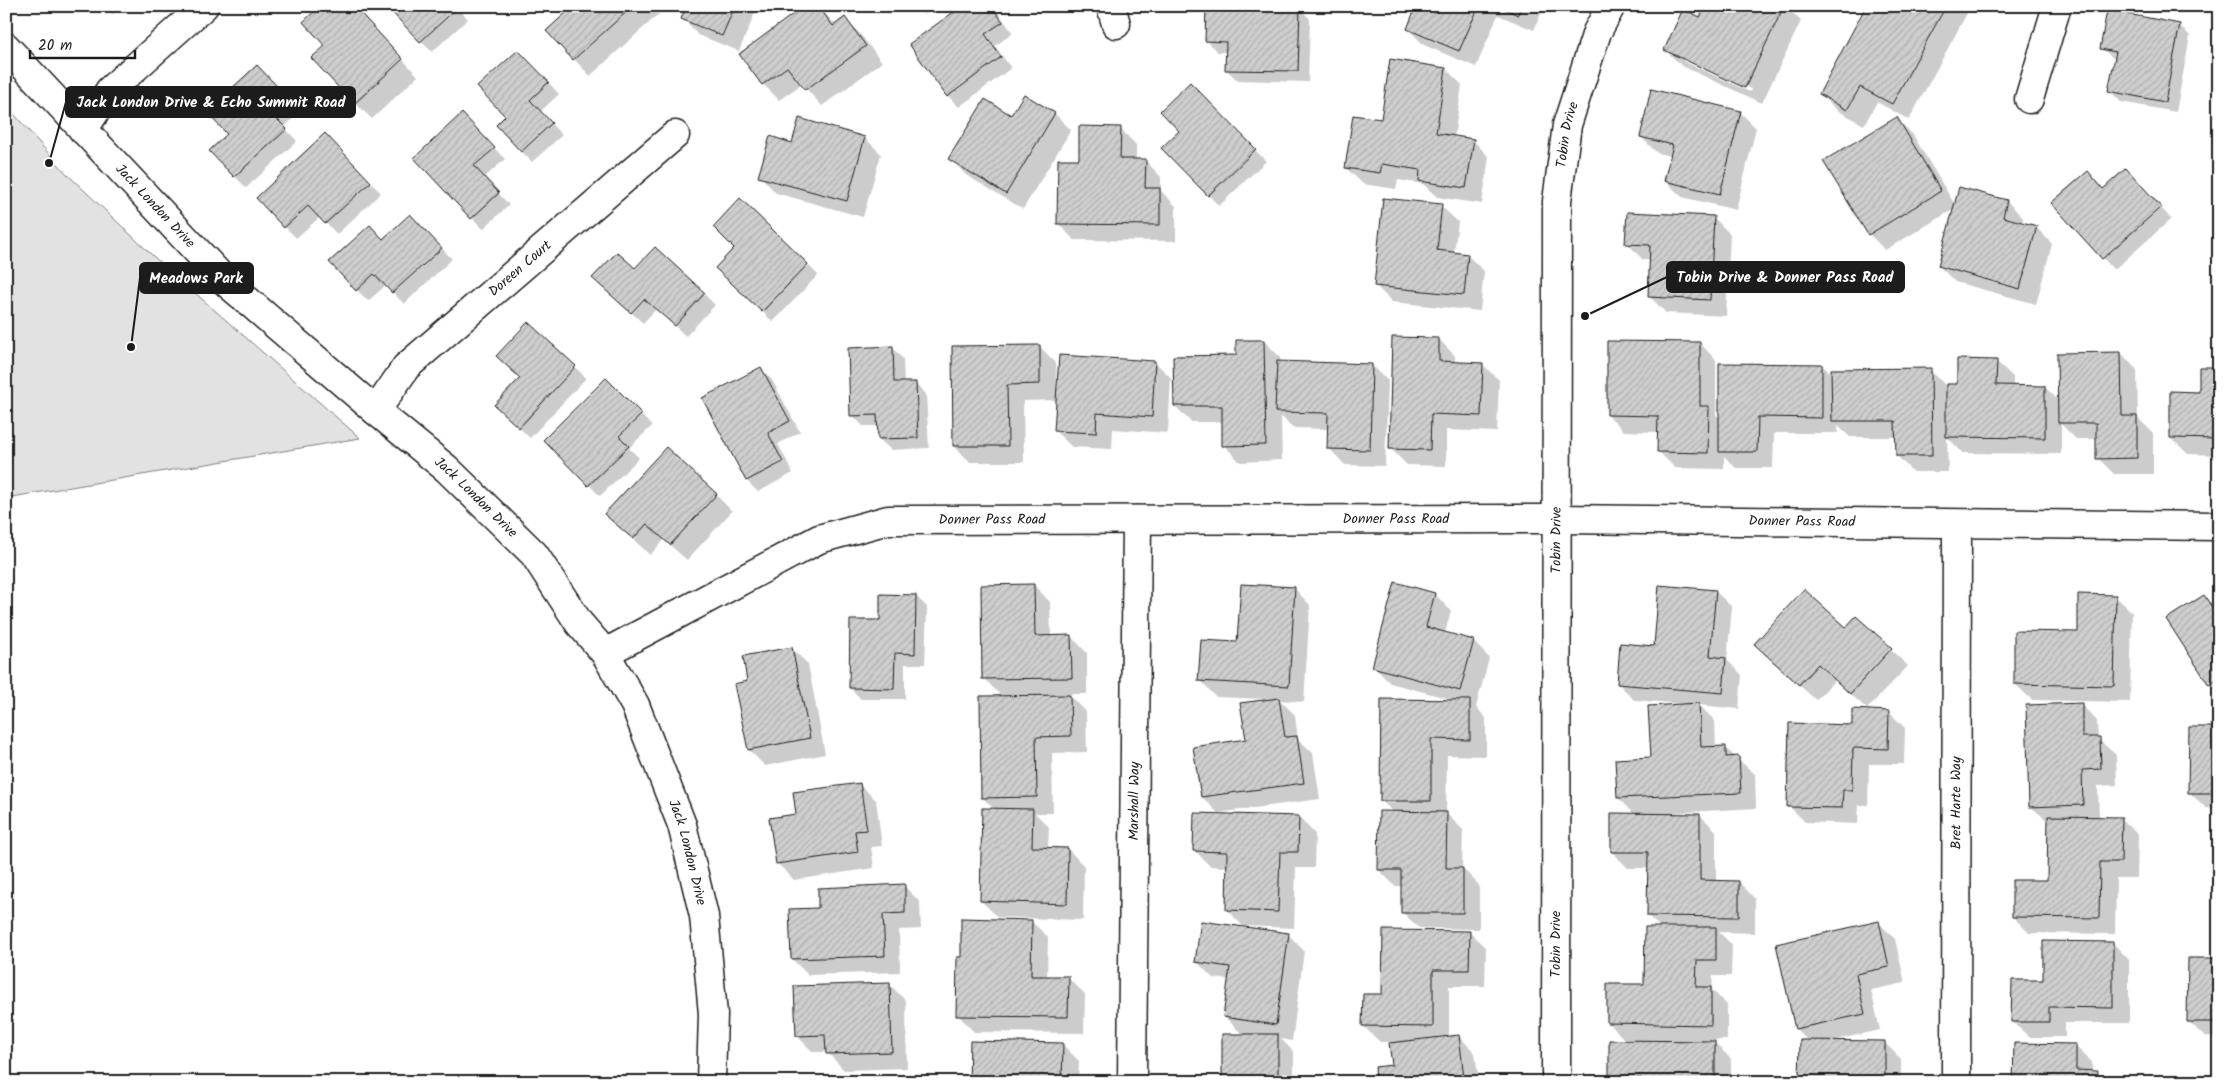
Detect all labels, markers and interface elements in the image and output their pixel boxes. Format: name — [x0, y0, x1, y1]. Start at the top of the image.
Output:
scale bar — [30, 28, 135, 60]
text: 20 m — [38, 34, 72, 58]
callout: Jack London Drive & Echo Summit Road — [66, 87, 355, 117]
text: Jack London Drive & Echo Summit Road — [77, 91, 346, 115]
street label: Tobin Drive — [1550, 98, 1585, 169]
street label: Jack London Drive — [110, 159, 201, 254]
street label: Doreen Court — [484, 235, 557, 302]
callout: Tobin Drive & Donner Pass Road — [1667, 262, 1904, 292]
callout: Meadows Park — [140, 263, 253, 293]
text: Tobin Drive & Donner Pass Road — [1676, 266, 1894, 290]
text: Meadows Park — [149, 267, 243, 291]
street label: Jack London Drive — [429, 452, 523, 544]
street label: Tobin Drive — [1546, 506, 1568, 573]
street label: Donner Pass Road — [1343, 508, 1450, 530]
street label: Donner Pass Road — [939, 509, 1046, 531]
street label: Donner Pass Road — [1748, 510, 1856, 533]
street label: Bret Harte Way — [1945, 756, 1968, 850]
street label: Marshall Way — [1123, 761, 1146, 841]
street label: Jack London Drive — [662, 796, 712, 908]
street label: Tobin Drive — [1545, 910, 1567, 977]

